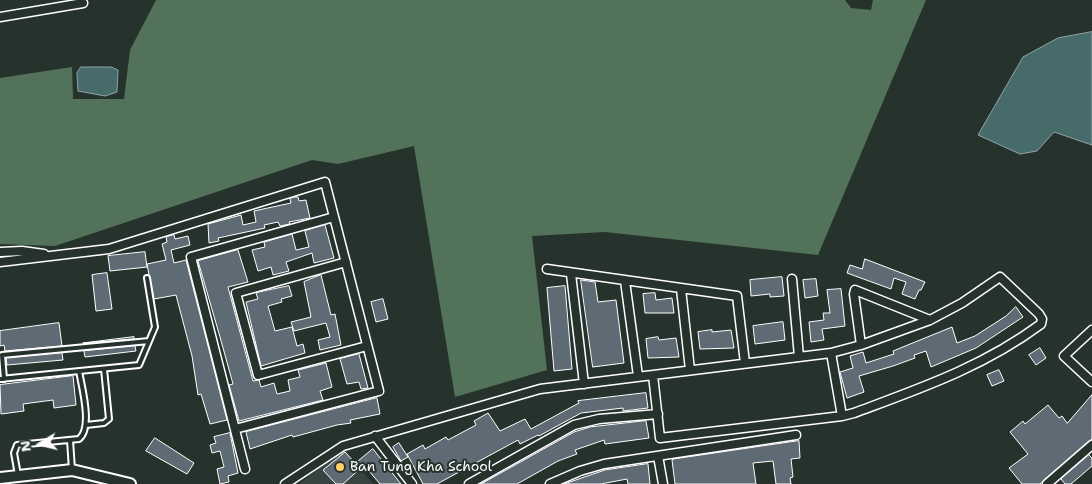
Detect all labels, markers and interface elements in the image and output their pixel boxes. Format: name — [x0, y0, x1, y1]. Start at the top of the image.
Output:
north arrow — [15, 419, 65, 469]
text: N — [15, 439, 35, 453]
place label: Ban Tung Kha School — [350, 459, 492, 475]
marker: Ban Tung Kha School — [334, 461, 346, 473]

